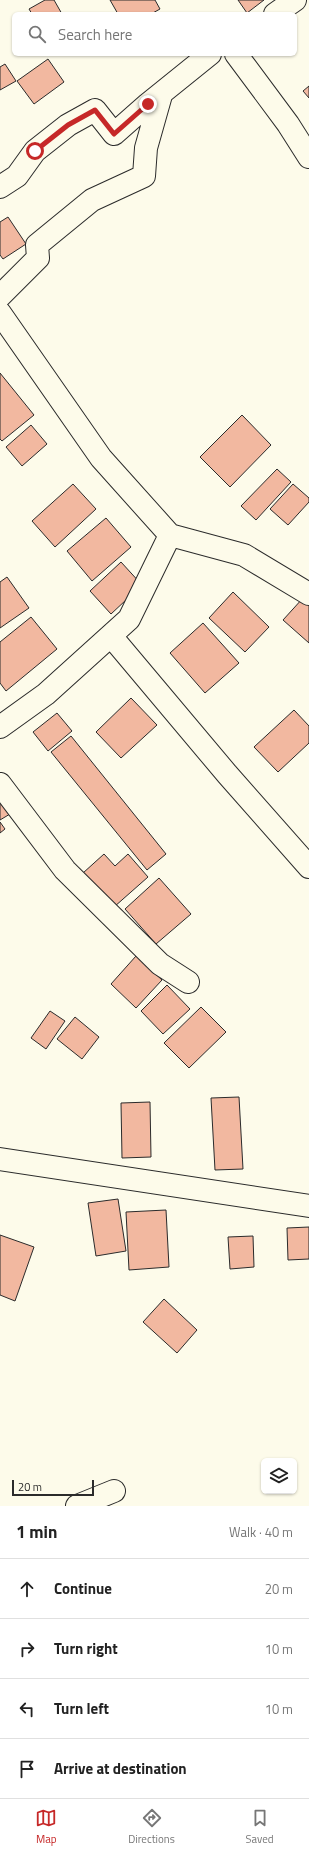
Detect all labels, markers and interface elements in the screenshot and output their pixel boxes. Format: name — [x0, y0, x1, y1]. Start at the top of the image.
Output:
search box — [12, 12, 297, 56]
icon: search — [26, 23, 48, 45]
text: Search here — [58, 23, 132, 46]
route end — [139, 95, 157, 113]
route start — [26, 142, 44, 160]
map controls — [261, 1458, 297, 1494]
button: layers — [261, 1458, 297, 1494]
scale bar — [12, 1478, 94, 1497]
text: 20 m — [18, 1479, 42, 1495]
text: 1 min — [16, 1519, 57, 1545]
text: Walk · 40 m — [229, 1522, 293, 1542]
text: Continue — [54, 1577, 112, 1600]
icon: ahead — [16, 1578, 38, 1600]
text: 20 m — [265, 1579, 293, 1599]
text: Turn right — [54, 1637, 118, 1660]
icon: right — [16, 1638, 38, 1660]
text: 10 m — [265, 1639, 293, 1659]
text: Turn left — [54, 1697, 109, 1720]
icon: left — [16, 1698, 38, 1720]
text: 10 m — [265, 1699, 293, 1719]
text: Arrive at destination — [54, 1757, 187, 1780]
icon: arrive — [16, 1758, 38, 1780]
tab: Map — [35, 1807, 57, 1847]
tab: Directions — [128, 1807, 175, 1847]
tab: Saved — [246, 1807, 274, 1847]

